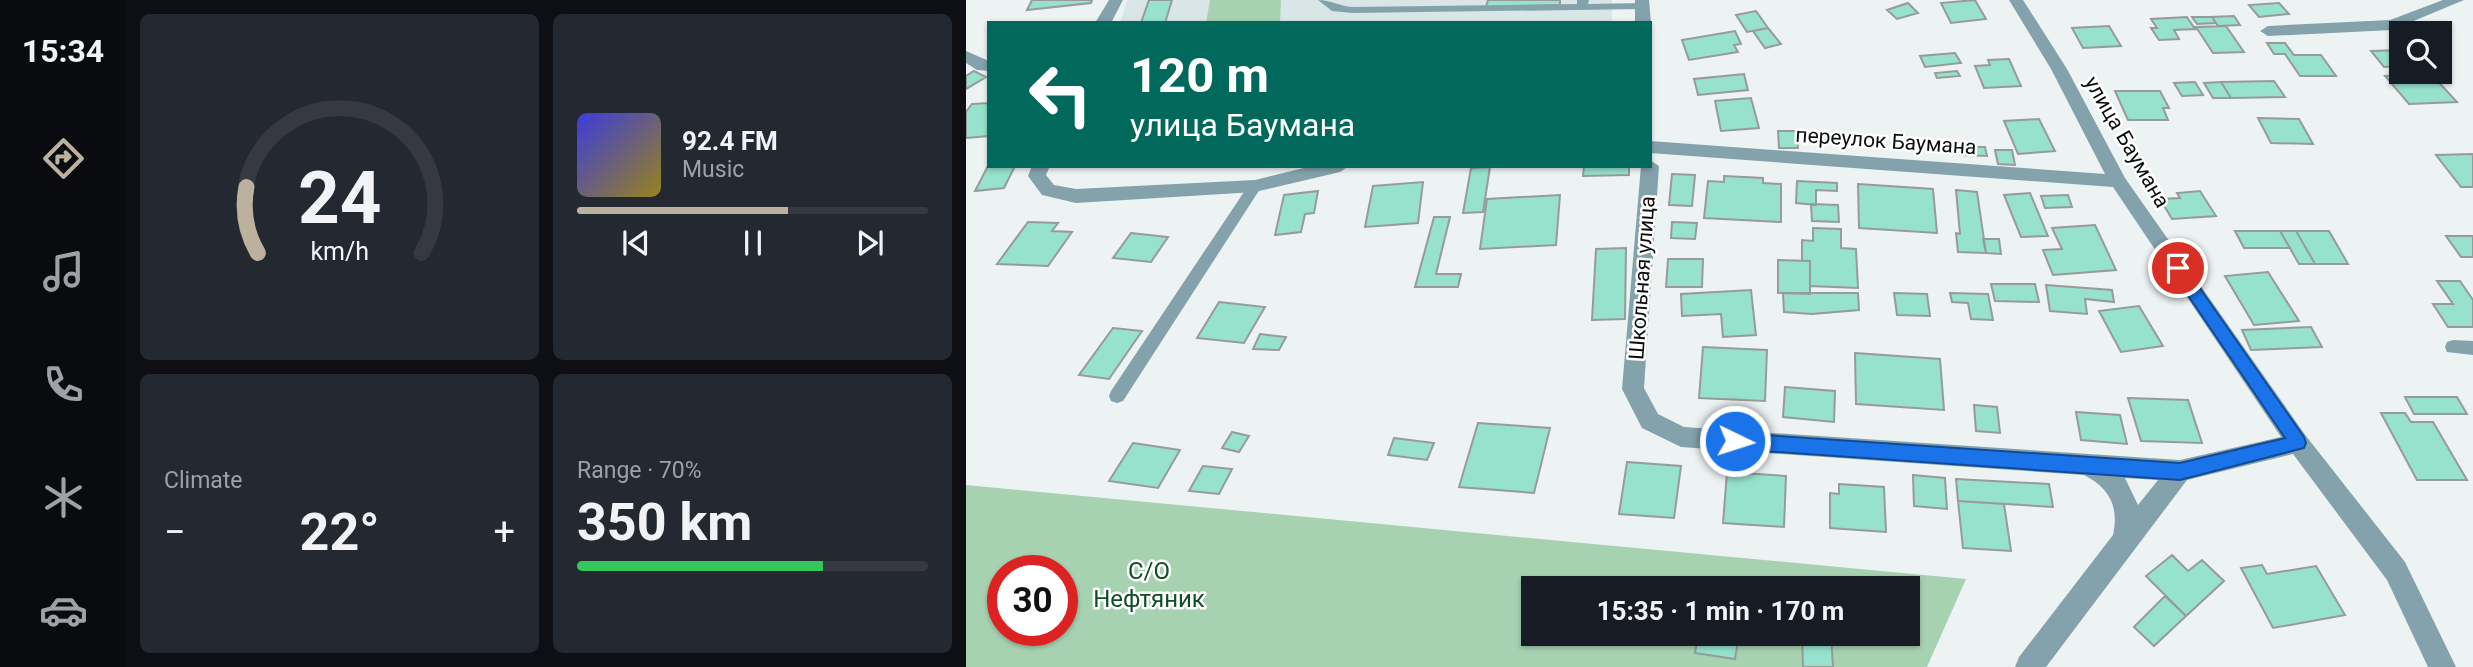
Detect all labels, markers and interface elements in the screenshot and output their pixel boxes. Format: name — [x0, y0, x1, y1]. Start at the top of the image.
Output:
map controls — [2389, 21, 2452, 84]
button: search — [2389, 21, 2452, 84]
text: 15:34 — [22, 32, 104, 70]
text: 120 m — [1130, 47, 1269, 104]
icon: left — [1015, 49, 1106, 140]
street label: улица Баумана — [2080, 72, 2174, 212]
text: улица Баумана — [1130, 106, 1355, 144]
street label: переулок Баумана — [1795, 123, 1977, 159]
text: 92.4 FM — [682, 126, 778, 156]
icon: directions — [39, 134, 88, 183]
text: 24 — [298, 156, 381, 242]
text: Music — [682, 156, 744, 183]
street label: Школьная улица — [1624, 195, 1660, 361]
icon: previous — [617, 224, 655, 262]
icon: pause — [734, 224, 772, 262]
icon: next — [851, 224, 889, 262]
text: km/h — [310, 237, 369, 266]
pin — [2148, 238, 2208, 298]
icon: music — [39, 247, 88, 296]
icon: arrive — [2159, 249, 2197, 287]
icon: phone — [39, 360, 88, 409]
position arrow — [1698, 404, 1772, 478]
text: Range · 70% — [577, 457, 702, 484]
text: Climate — [164, 467, 243, 494]
icon: climate — [39, 473, 88, 522]
text: 350 km — [577, 492, 752, 553]
text: 22° — [300, 502, 380, 563]
text: − — [164, 510, 186, 554]
text: + — [493, 510, 515, 554]
speed limit sign: 30 — [987, 555, 1078, 646]
park label: С/О Нефтяник — [1093, 557, 1205, 613]
icon: car — [39, 586, 88, 635]
text: 15:35 · 1 min · 170 m — [1597, 596, 1844, 626]

